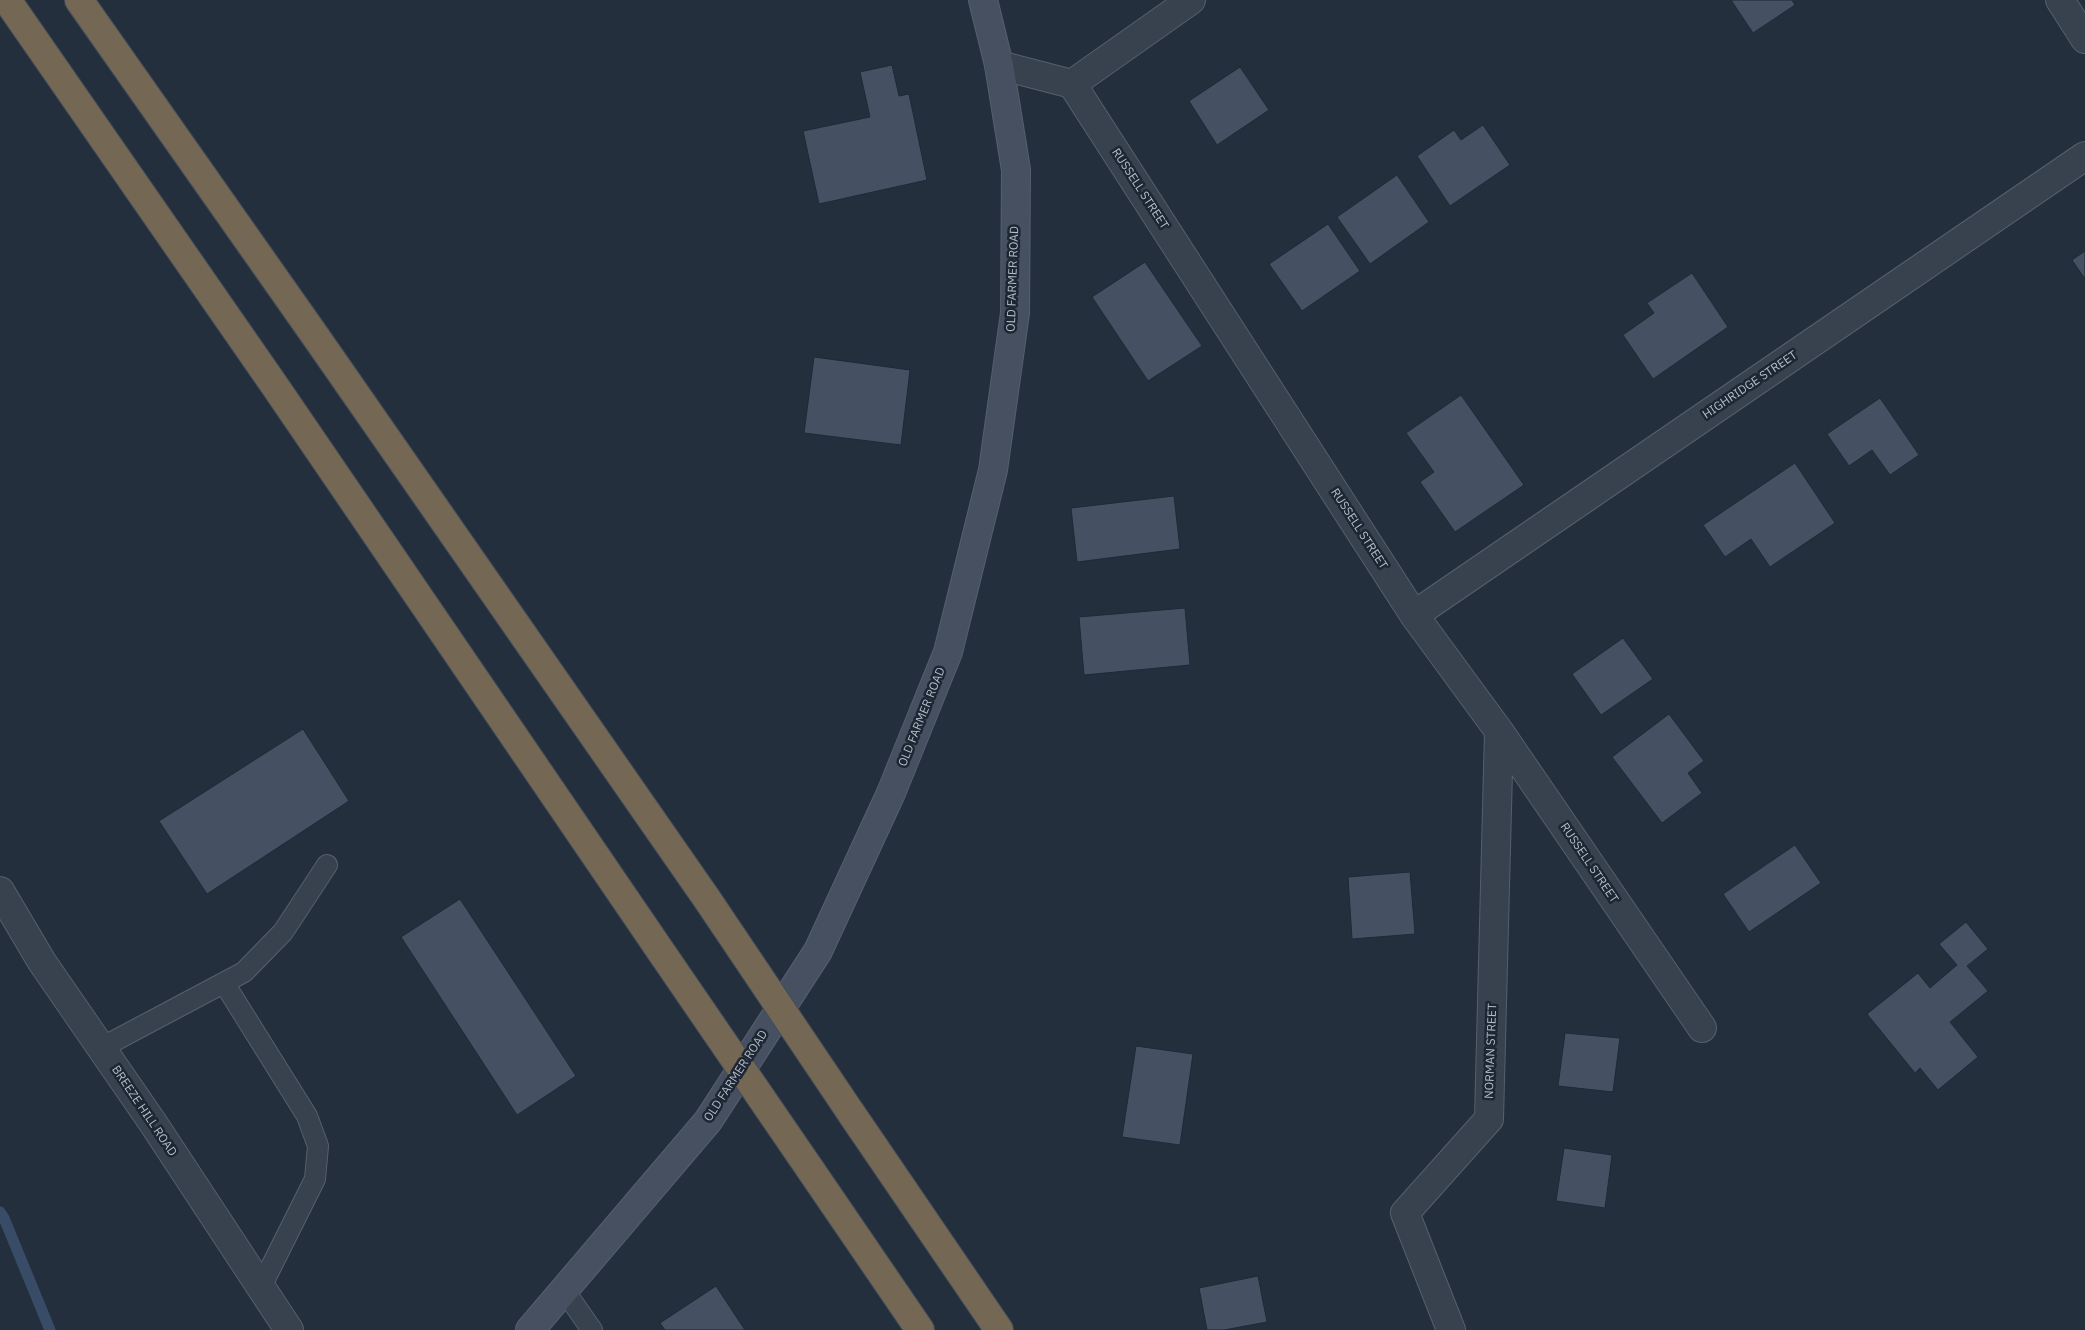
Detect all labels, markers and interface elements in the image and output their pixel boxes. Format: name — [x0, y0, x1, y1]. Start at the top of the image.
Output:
street label: RUSSELL STREET — [1108, 146, 1172, 232]
street label: OLD FARMER ROAD — [1004, 226, 1022, 332]
street label: HIGHRIDGE STREET — [1700, 348, 1800, 422]
street label: RUSSELL STREET — [1327, 486, 1391, 572]
street label: OLD FARMER ROAD — [896, 665, 948, 769]
street label: RUSSELL STREET — [1557, 820, 1621, 906]
street label: NORMAN STREET — [1482, 1003, 1500, 1099]
street label: OLD FARMER ROAD — [701, 1028, 771, 1124]
street label: BREEZE HILL ROAD — [108, 1063, 180, 1159]

